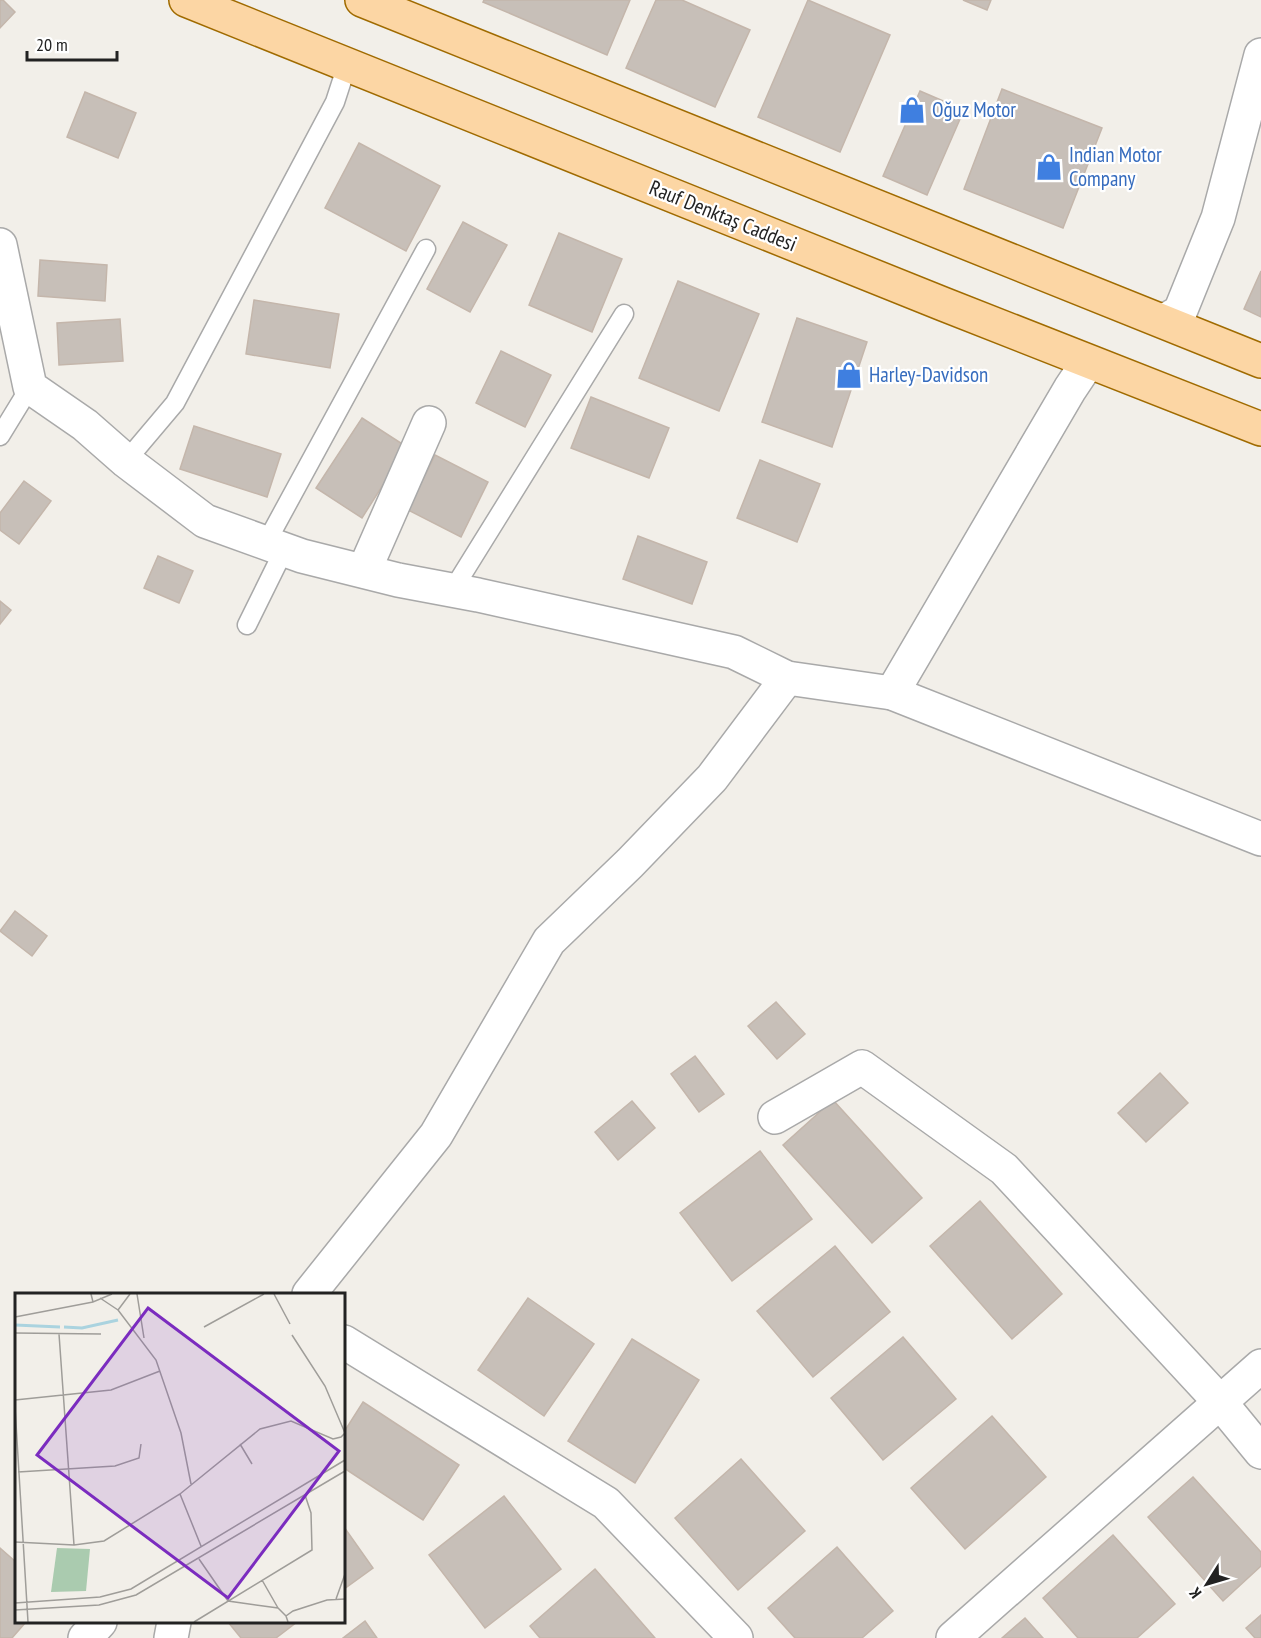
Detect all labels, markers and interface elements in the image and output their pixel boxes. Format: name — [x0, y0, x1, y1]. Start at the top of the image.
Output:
scale bar — [27, 24, 117, 62]
text: 20 m — [36, 33, 68, 56]
shop icon: Oğuz Motor — [897, 95, 927, 125]
place label: Oğuz Motor — [932, 96, 1016, 123]
place label: Indian Motor Company — [1069, 141, 1162, 192]
shop icon: Indian Motor Company — [1034, 152, 1064, 182]
street label: Rauf Denktaş Caddesi — [646, 174, 801, 257]
shop icon: Harley-Davidson — [834, 360, 864, 390]
place label: Harley-Davidson — [869, 361, 988, 388]
inset map — [15, 1293, 345, 1623]
north arrow — [1177, 1554, 1237, 1614]
text: K — [1184, 1583, 1206, 1602]

